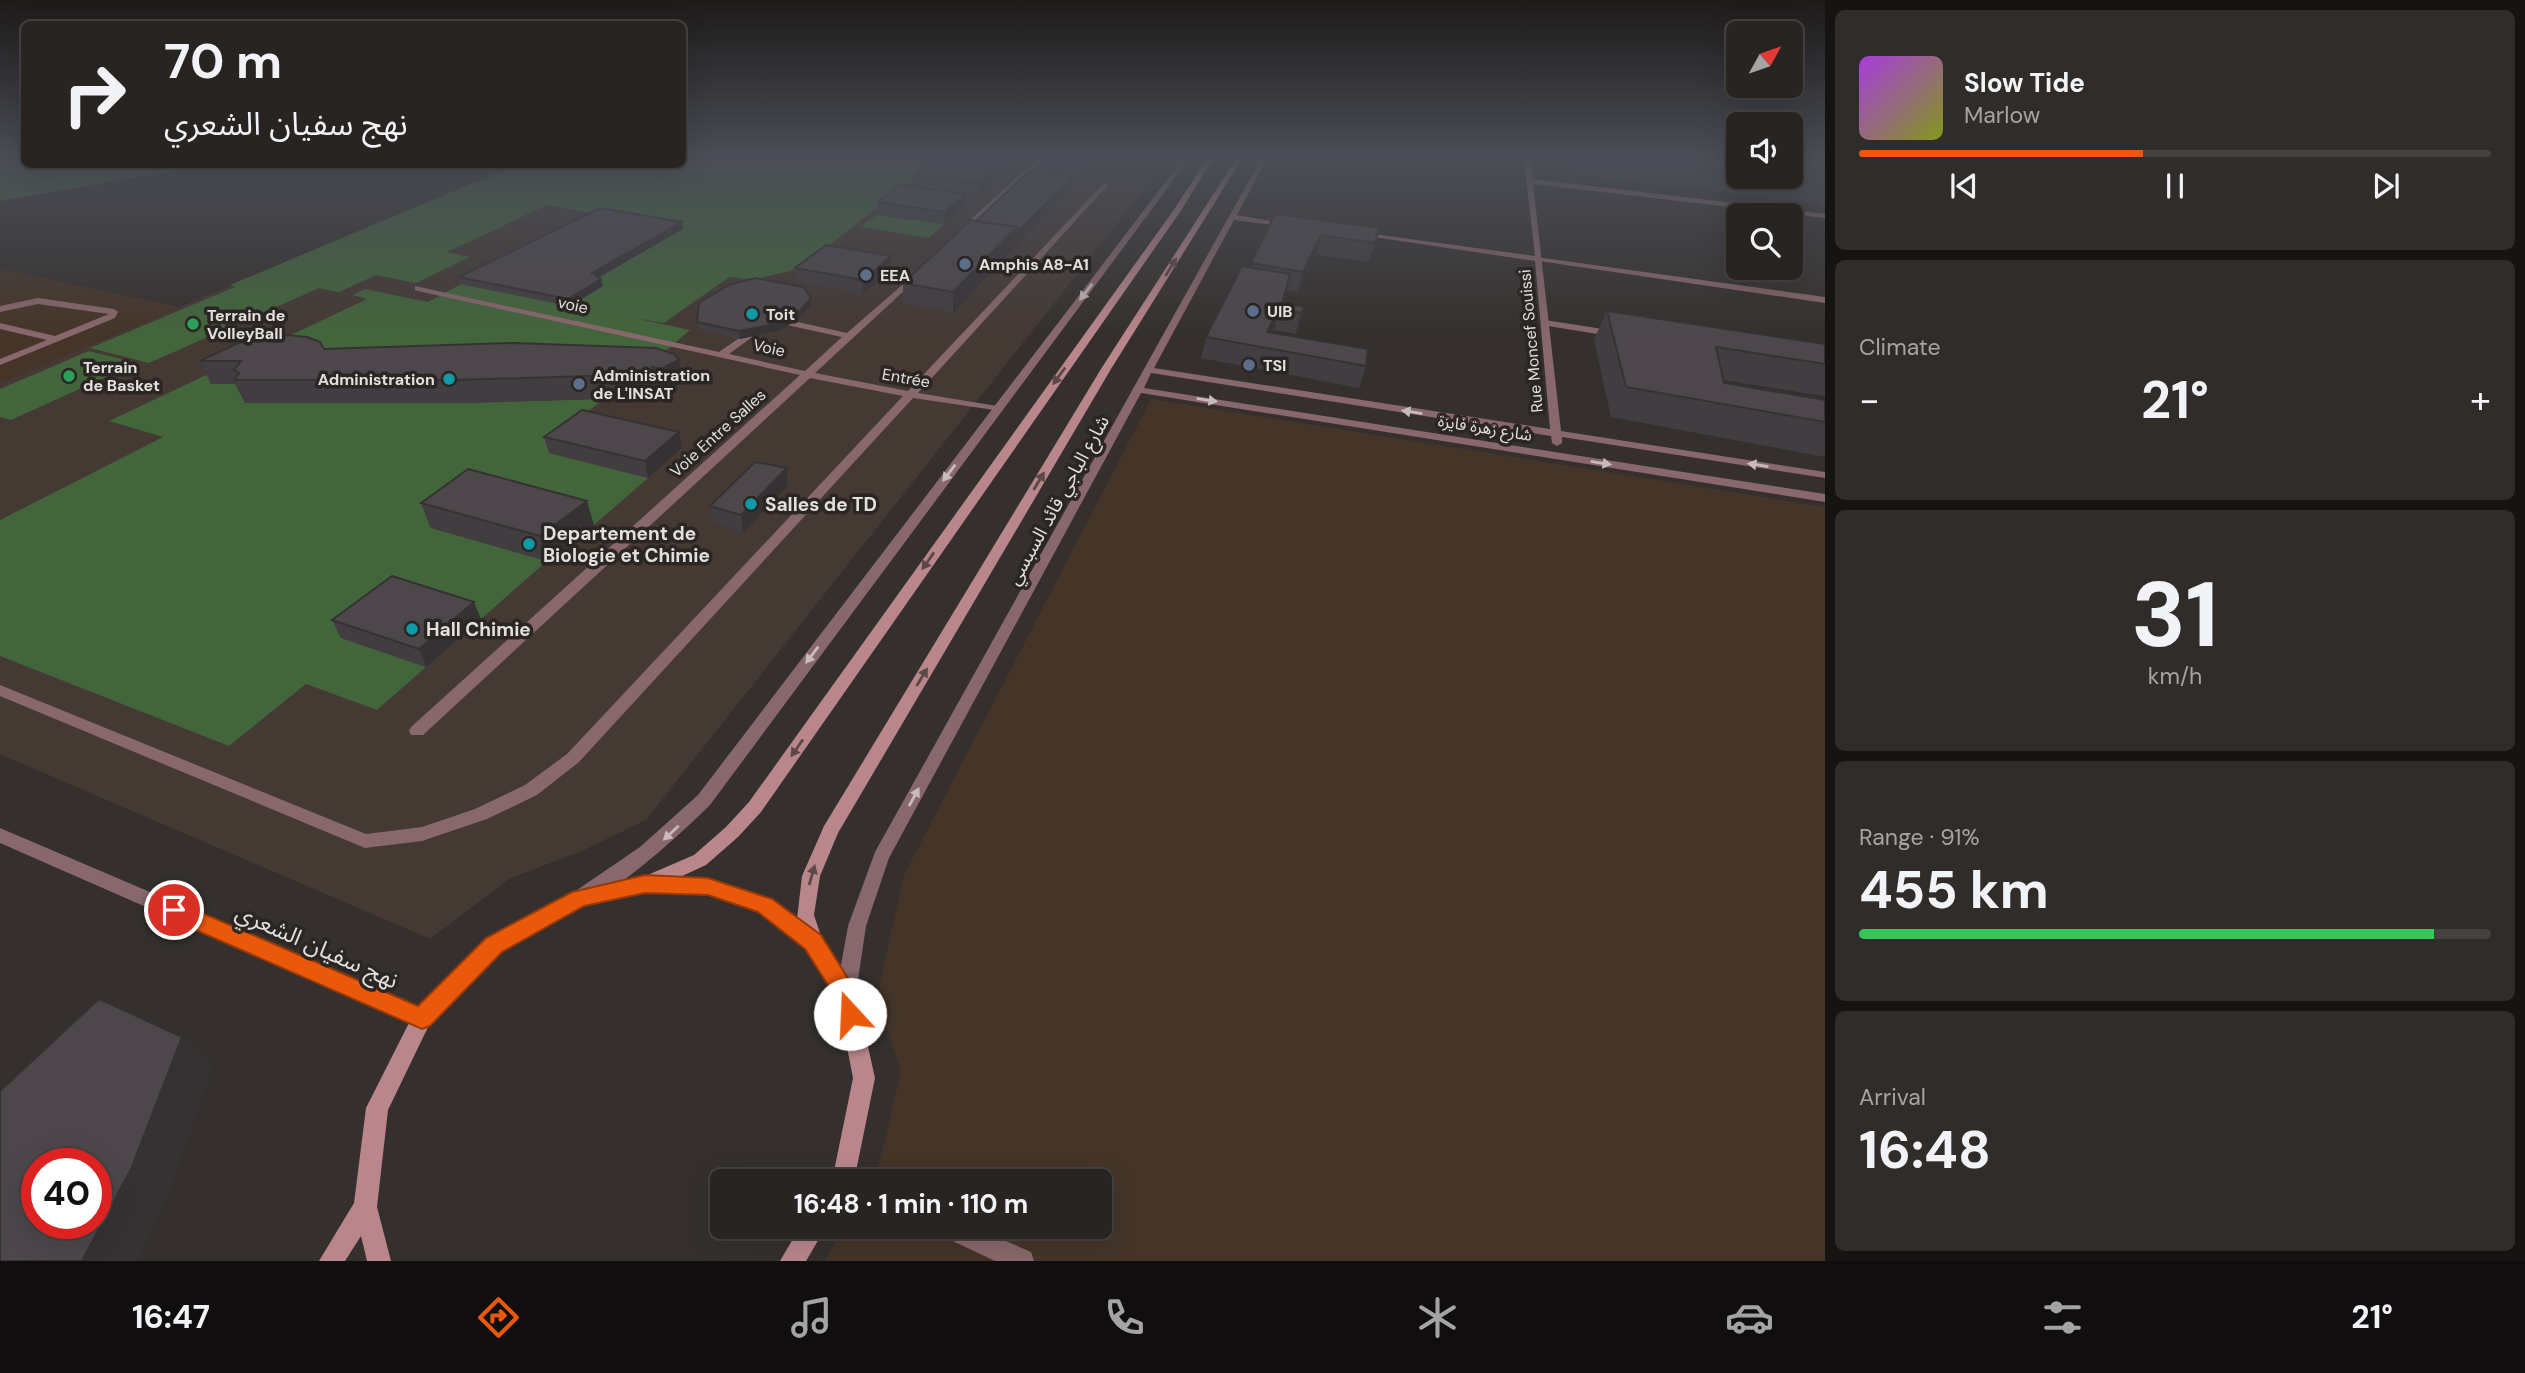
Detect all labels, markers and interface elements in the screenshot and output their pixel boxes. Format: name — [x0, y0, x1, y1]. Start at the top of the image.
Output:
north arrow — [1726, 21, 1802, 98]
map controls — [1726, 21, 1803, 280]
text: 70 m — [164, 29, 282, 93]
icon: right — [49, 49, 140, 140]
text: Slow Tide — [1964, 66, 2085, 100]
text: Marlow — [1964, 100, 2040, 130]
text: نهج سفيان الشعري — [164, 103, 408, 145]
button: sound — [1726, 112, 1803, 189]
icon: previous — [1945, 167, 1983, 205]
icon: pause — [2156, 167, 2194, 205]
icon: next — [2367, 167, 2405, 205]
button: search — [1726, 203, 1803, 280]
place label: Amphis A8-A1 — [979, 254, 1089, 275]
marker: Amphis A8-A1 — [957, 256, 973, 272]
one-way arrow — [1164, 257, 1177, 277]
place label: EEA — [880, 265, 910, 286]
marker: EEA — [858, 267, 874, 283]
street label: Rue Moncef Souissi — [1514, 268, 1548, 414]
one-way arrow — [1080, 283, 1094, 301]
street label: voie — [556, 292, 590, 318]
place label: UIB — [1267, 301, 1293, 322]
marker: UIB — [1245, 303, 1261, 319]
place label: Toit — [766, 304, 795, 325]
place label: Terrain de VolleyBall — [207, 305, 285, 344]
marker: Toit — [744, 306, 760, 322]
marker: Terrain de VolleyBall — [185, 316, 201, 332]
text: Climate — [1859, 332, 1941, 362]
street label: Voie — [751, 334, 787, 362]
place label: TSI — [1263, 355, 1286, 376]
place label: Terrain de Basket — [83, 357, 160, 396]
marker: TSI — [1241, 357, 1257, 373]
street label: Entrée — [880, 363, 932, 393]
place label: Administration de L'INSAT — [593, 365, 710, 404]
text: 21° — [2141, 366, 2209, 434]
one-way arrow — [1052, 367, 1066, 385]
marker: Terrain de Basket — [61, 368, 77, 384]
place label: Administration — [318, 369, 435, 390]
marker: Administration — [441, 371, 457, 387]
text: − — [1859, 375, 1880, 425]
text: + — [2470, 375, 2491, 425]
marker: Administration de L'INSAT — [571, 376, 587, 392]
street label: Voie Entre Salles — [666, 384, 770, 482]
one-way arrow — [1196, 395, 1218, 406]
one-way arrow — [1401, 406, 1423, 417]
street label: شارع زهرة فايزة — [1436, 410, 1534, 448]
street label: شارع الباجي قائد السبسي — [1001, 411, 1117, 590]
one-way arrow — [1590, 458, 1612, 469]
one-way arrow — [1746, 459, 1768, 470]
one-way arrow — [942, 464, 956, 483]
one-way arrow — [1032, 472, 1045, 491]
place label: Salles de TD — [765, 492, 877, 517]
marker: Salles de TD — [743, 496, 759, 512]
place label: Departement de Biologie et Chimie — [543, 521, 710, 568]
marker: Departement de Biologie et Chimie — [521, 536, 537, 552]
one-way arrow — [922, 552, 935, 571]
text: 31 — [2131, 556, 2219, 674]
place label: Hall Chimie — [426, 617, 531, 642]
marker: Hall Chimie — [404, 621, 420, 637]
one-way arrow — [806, 646, 820, 664]
text: km/h — [2148, 661, 2202, 691]
one-way arrow — [916, 667, 928, 686]
one-way arrow — [790, 739, 804, 757]
one-way arrow — [908, 787, 920, 807]
text: Range · 91% — [1859, 822, 1980, 852]
one-way arrow — [662, 825, 680, 841]
text: 455 km — [1859, 856, 2049, 924]
one-way arrow — [808, 865, 818, 886]
pin — [144, 880, 204, 940]
icon: arrive — [155, 891, 193, 929]
street label: نهج سفيان الشعري — [230, 897, 403, 997]
position arrow — [813, 977, 887, 1051]
text: Arrival — [1859, 1082, 1926, 1112]
text: 16:48 — [1859, 1116, 1991, 1184]
speed limit sign: 40 — [21, 1148, 112, 1239]
text: 16:48 · 1 min · 110 m — [794, 1187, 1028, 1221]
icon: directions — [474, 1293, 523, 1342]
icon: music — [787, 1293, 836, 1342]
icon: phone — [1100, 1293, 1149, 1342]
icon: climate — [1413, 1293, 1462, 1342]
icon: car — [1725, 1293, 1774, 1342]
icon: filters — [2038, 1293, 2087, 1342]
text: 16:47 — [132, 1296, 210, 1338]
text: 21° — [2351, 1296, 2393, 1338]

